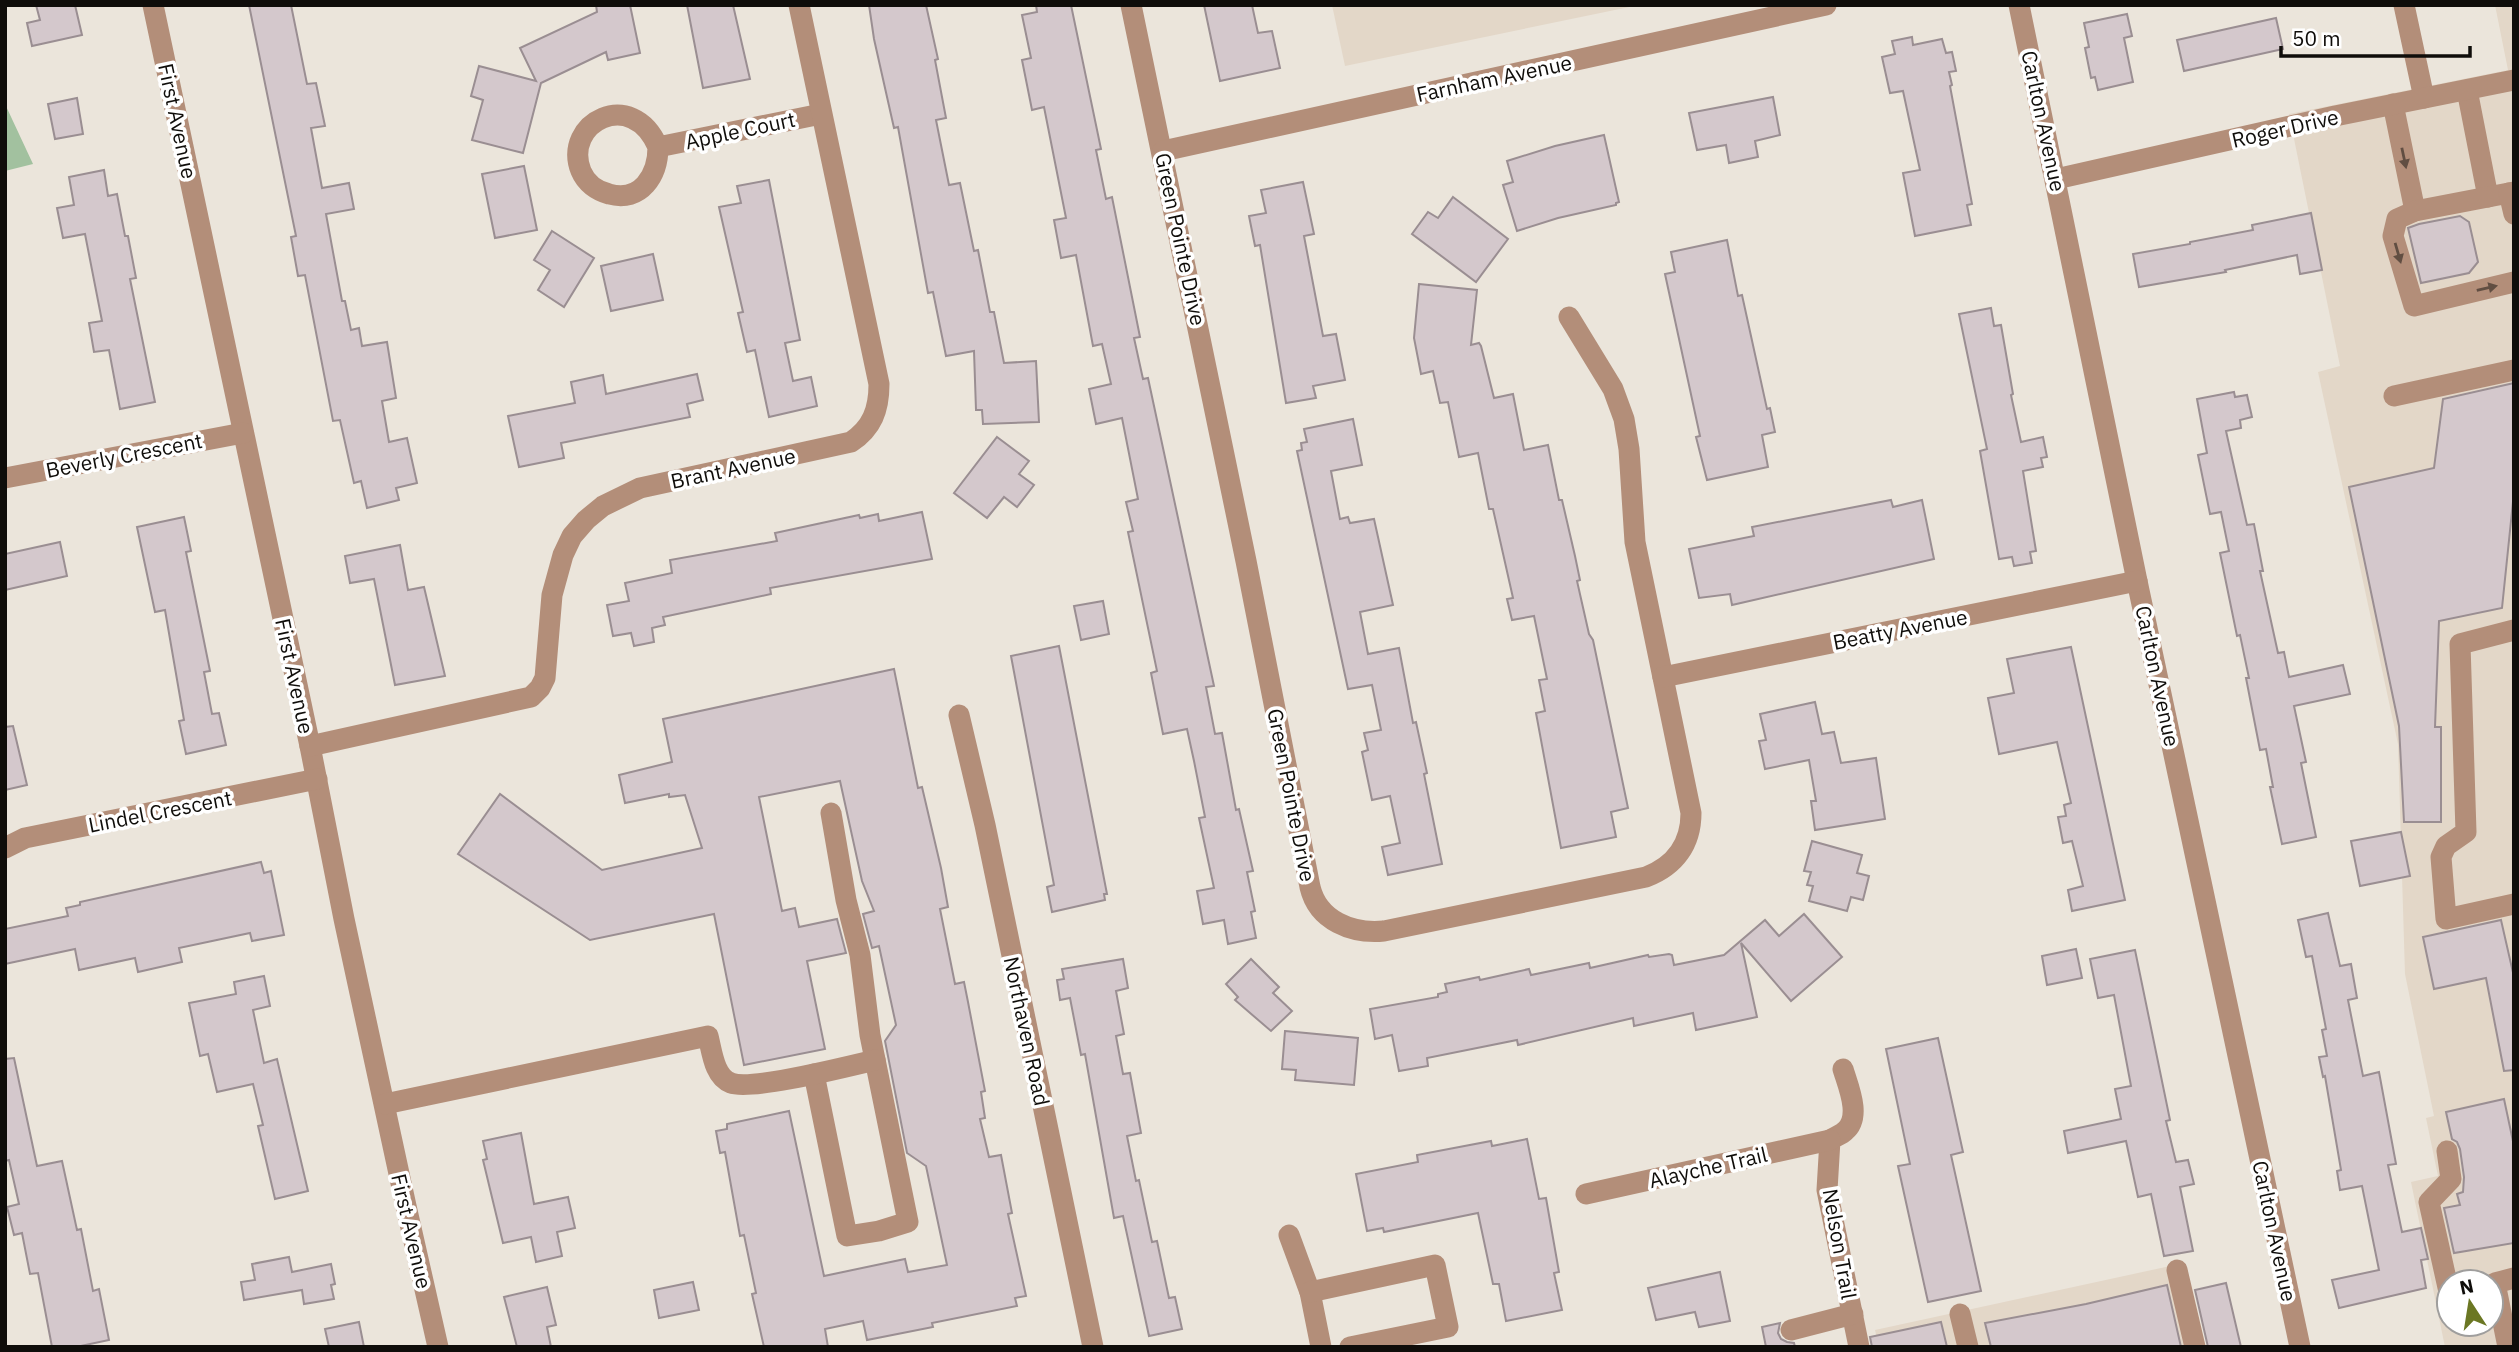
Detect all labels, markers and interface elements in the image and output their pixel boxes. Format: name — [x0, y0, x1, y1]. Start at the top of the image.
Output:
scale bar — [2281, 14, 2470, 58]
text: 50 m — [2292, 24, 2341, 52]
street label: Farnham Avenue — [1414, 48, 1574, 108]
street label: Carlton Avenue — [2015, 48, 2073, 194]
street label: First Avenue — [152, 61, 204, 181]
street label: Roger Drive — [2229, 102, 2341, 154]
street label: Apple Court — [682, 105, 798, 155]
one-way arrow — [2399, 147, 2410, 169]
street label: Green Pointe Drive — [1149, 150, 1213, 328]
one-way arrow — [2393, 242, 2404, 264]
one-way arrow — [2477, 283, 2499, 294]
street label: Beverly Crescent — [43, 426, 205, 484]
street label: Brant Avenue — [668, 441, 798, 495]
street label: Beatty Avenue — [1830, 602, 1970, 656]
street label: Carlton Avenue — [2129, 603, 2187, 749]
street label: First Avenue — [269, 616, 321, 736]
street label: Green Pointe Drive — [1261, 706, 1323, 884]
street label: Lindel Crescent — [86, 783, 234, 839]
street label: Northaven Road — [998, 954, 1056, 1108]
street label: Alayche Trail — [1646, 1140, 1770, 1194]
street label: Carlton Avenue — [2246, 1158, 2304, 1304]
street label: First Avenue — [385, 1171, 439, 1291]
street label: Nelson Trail — [1817, 1187, 1864, 1302]
north arrow — [2435, 1268, 2505, 1338]
text: N — [2457, 1273, 2476, 1300]

